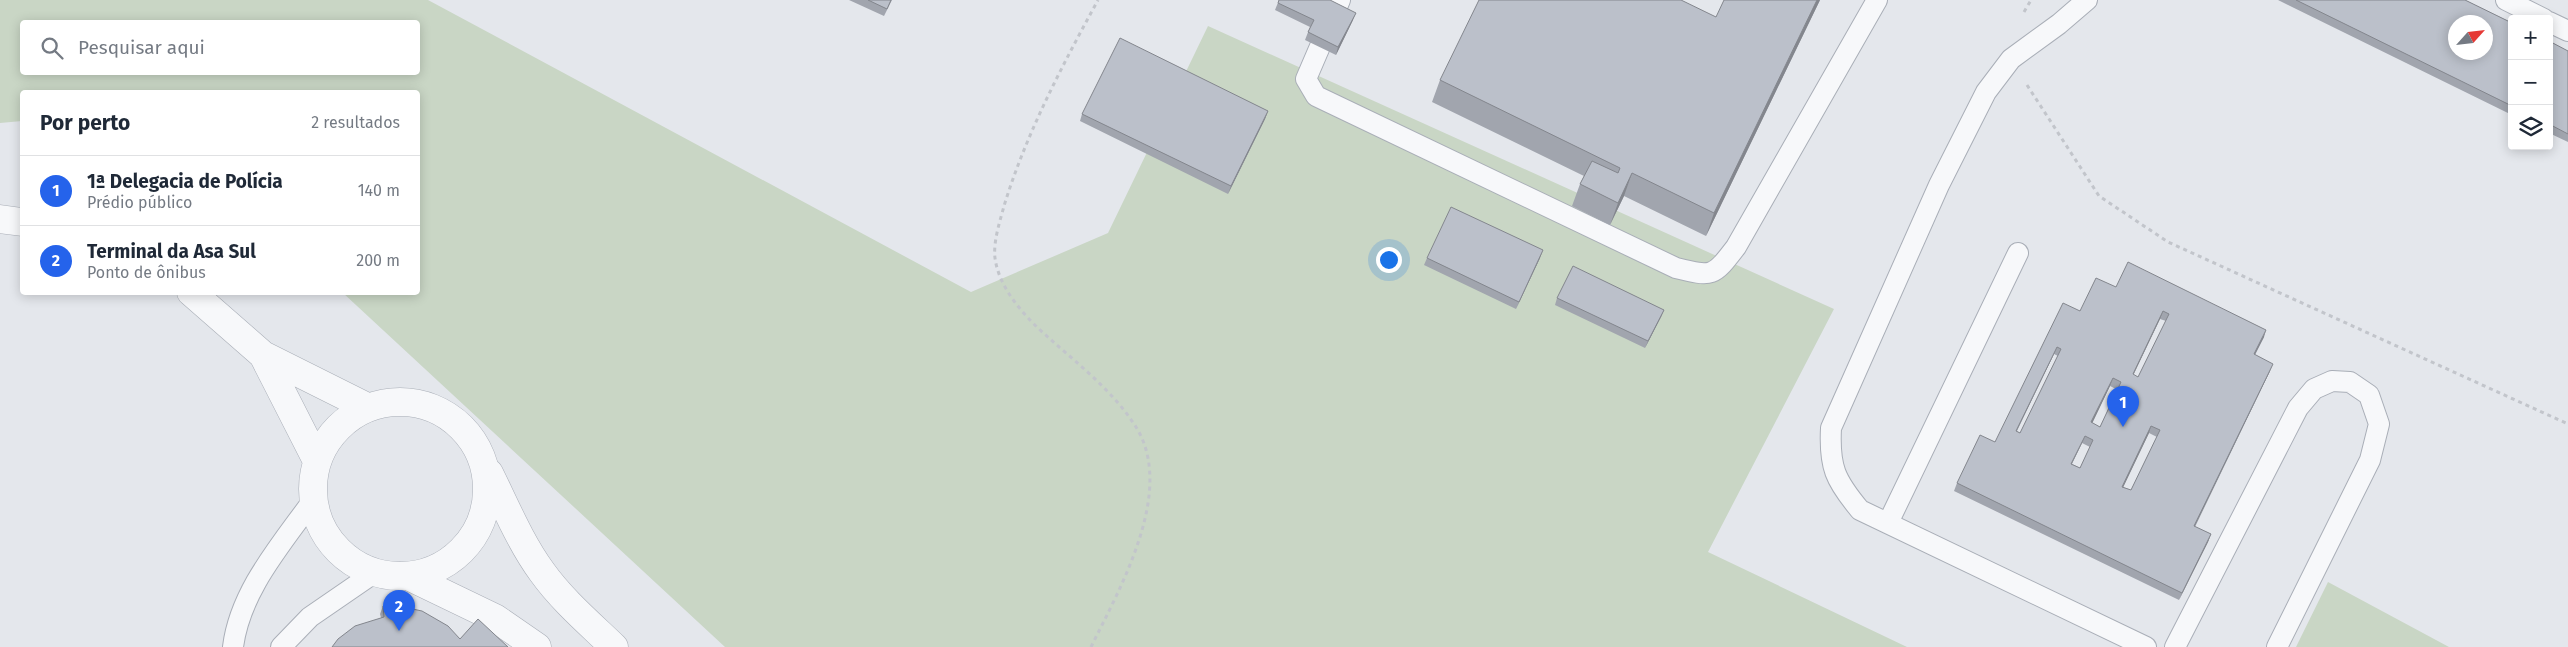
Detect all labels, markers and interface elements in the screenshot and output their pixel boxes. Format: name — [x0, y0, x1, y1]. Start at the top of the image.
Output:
north arrow — [2448, 15, 2493, 60]
map controls — [2508, 15, 2553, 150]
button: + — [2508, 15, 2553, 60]
search box — [20, 20, 420, 75]
icon: search — [38, 34, 66, 62]
text: Pesquisar aqui — [78, 36, 205, 59]
button: − — [2508, 60, 2553, 105]
button: layers — [2508, 105, 2553, 150]
text: Por perto — [40, 110, 130, 136]
text: 2 resultados — [311, 113, 400, 132]
text: 1ª Delegacia de Polícia — [87, 170, 283, 193]
text: 1 — [52, 181, 60, 200]
text: 140 m — [358, 181, 400, 200]
text: Prédio público — [87, 193, 192, 212]
text: Terminal da Asa Sul — [87, 240, 256, 263]
your location — [1376, 247, 1402, 273]
text: 2 — [52, 251, 60, 270]
text: 200 m — [356, 251, 400, 270]
text: Ponto de ônibus — [87, 263, 206, 282]
pin: 1 — [2107, 386, 2139, 427]
pin: 2 — [383, 590, 415, 631]

